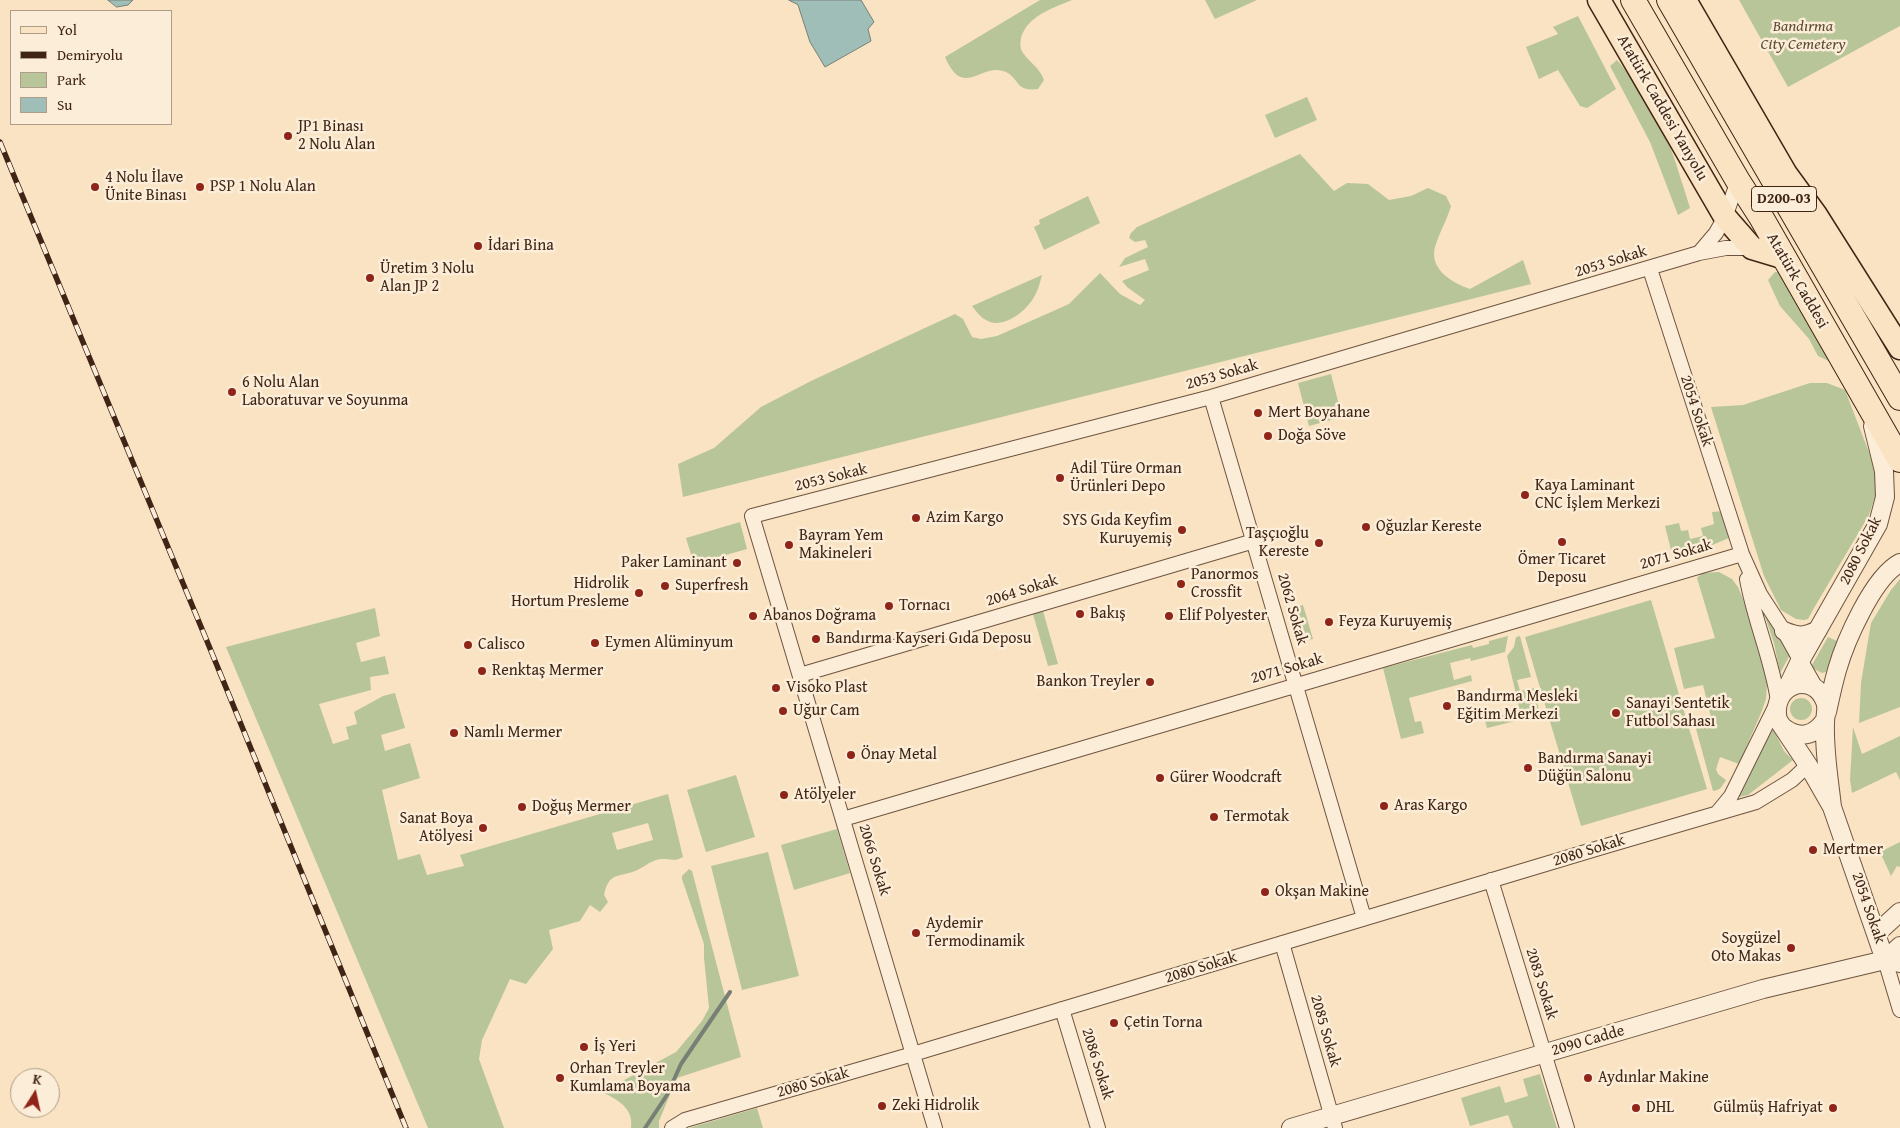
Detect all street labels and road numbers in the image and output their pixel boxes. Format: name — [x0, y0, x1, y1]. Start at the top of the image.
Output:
street label: Atatürk Caddesi Yanyolu — [1612, 32, 1712, 184]
road number: D200-03 — [1752, 186, 1816, 212]
street label: Atatürk Caddesi — [1762, 230, 1832, 332]
street label: 2053 Sokak — [1573, 242, 1649, 282]
street label: 2053 Sokak — [1184, 356, 1260, 394]
street label: 2054 Sokak — [1675, 373, 1717, 449]
street label: 2053 Sokak — [793, 460, 869, 496]
street label: 2080 Sokak — [1836, 514, 1886, 588]
street label: 2071 Sokak — [1638, 536, 1714, 574]
street label: 2064 Sokak — [984, 571, 1060, 611]
street label: 2062 Sokak — [1273, 571, 1311, 647]
street label: 2071 Sokak — [1249, 650, 1325, 688]
street label: 2066 Sokak — [854, 822, 894, 898]
street label: 2080 Sokak — [1551, 831, 1627, 871]
street label: 2054 Sokak — [1847, 870, 1889, 946]
street label: 2083 Sokak — [1521, 946, 1561, 1022]
street label: 2080 Sokak — [1163, 948, 1239, 988]
street label: 2085 Sokak — [1306, 993, 1344, 1069]
street label: 2090 Cadde — [1549, 1021, 1627, 1061]
street label: 2086 Sokak — [1077, 1026, 1117, 1102]
street label: 2080 Sokak — [775, 1064, 851, 1102]

